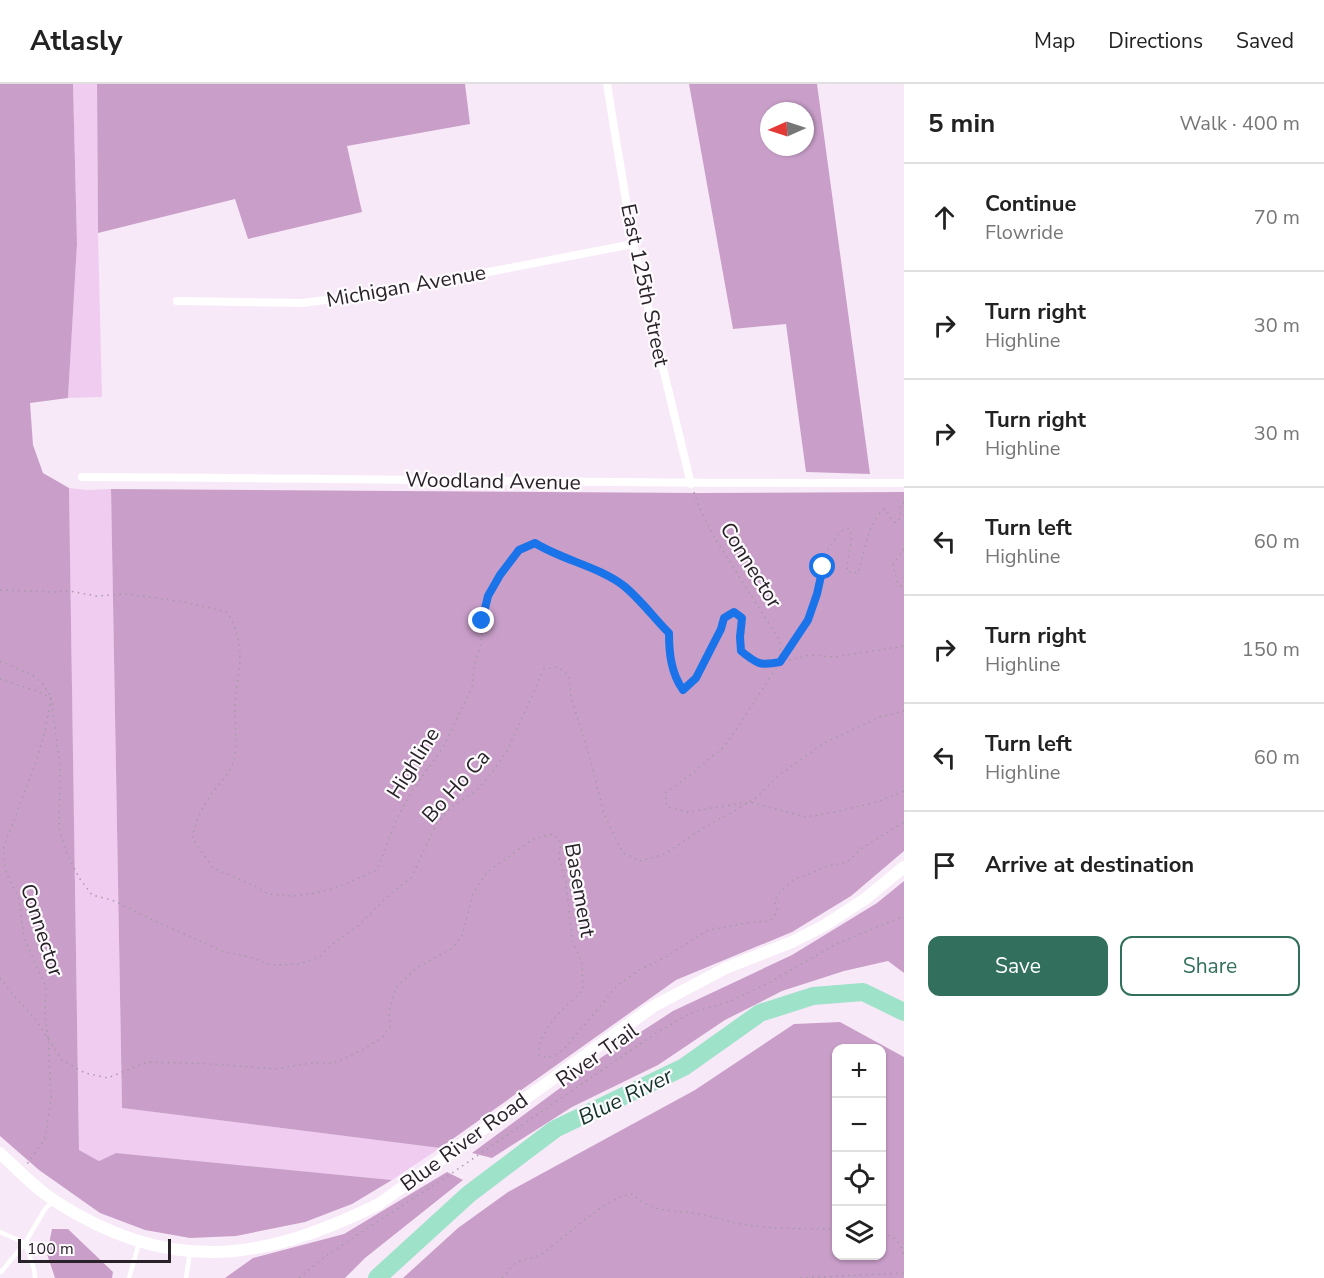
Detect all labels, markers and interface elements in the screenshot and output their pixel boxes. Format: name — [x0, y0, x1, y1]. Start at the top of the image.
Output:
text: Atlasly — [30, 22, 122, 60]
text: Map — [1034, 27, 1075, 55]
text: Directions — [1108, 27, 1203, 55]
text: Saved — [1236, 27, 1294, 55]
north arrow — [760, 102, 814, 156]
text: 5 min — [928, 106, 995, 141]
text: Walk · 400 m — [1180, 110, 1300, 137]
text: Continue — [985, 189, 1076, 219]
street label: East 125th Street — [614, 201, 676, 370]
icon: ahead — [928, 201, 961, 234]
text: 70 m — [1254, 204, 1300, 231]
text: Flowride — [985, 219, 1064, 246]
street label: Michigan Avenue — [324, 258, 488, 314]
text: Turn right — [985, 297, 1086, 327]
icon: right — [928, 309, 961, 342]
text: 30 m — [1254, 312, 1300, 339]
text: Highline — [985, 327, 1061, 354]
text: Turn right — [985, 405, 1086, 435]
icon: right — [928, 417, 961, 450]
text: 30 m — [1254, 420, 1300, 447]
text: Highline — [985, 435, 1061, 462]
street label: Woodland Avenue — [405, 465, 581, 497]
text: Turn left — [985, 513, 1072, 543]
street label: Connector — [714, 517, 789, 614]
icon: left — [928, 525, 961, 558]
text: 60 m — [1254, 528, 1300, 555]
text: Highline — [985, 543, 1061, 570]
route start — [809, 553, 835, 579]
route end — [468, 607, 494, 633]
text: Turn right — [985, 621, 1086, 651]
icon: right — [928, 633, 961, 666]
text: 150 m — [1242, 636, 1300, 663]
text: Highline — [985, 651, 1061, 678]
street label: Highline — [380, 722, 446, 804]
text: Turn left — [985, 729, 1072, 759]
icon: left — [928, 741, 961, 774]
street label: Bo Ho Ca — [416, 743, 496, 829]
text: 60 m — [1254, 744, 1300, 771]
text: Highline — [985, 759, 1061, 786]
street label: Basement — [558, 841, 602, 940]
icon: arrive — [928, 849, 961, 882]
text: Arrive at destination — [985, 850, 1194, 880]
street label: Connector — [14, 880, 70, 981]
button: Save — [928, 936, 1108, 996]
button: Share — [1120, 936, 1300, 996]
street label: River Trail — [550, 1016, 644, 1094]
map controls — [832, 1044, 886, 1260]
button: + — [832, 1044, 886, 1098]
water label: Blue River — [573, 1061, 679, 1133]
street label: Blue River Road — [395, 1086, 533, 1198]
button: − — [832, 1098, 886, 1152]
button: locate — [832, 1152, 886, 1206]
button: layers — [832, 1206, 886, 1260]
scale bar — [18, 1236, 171, 1264]
text: 100 m — [27, 1238, 74, 1260]

